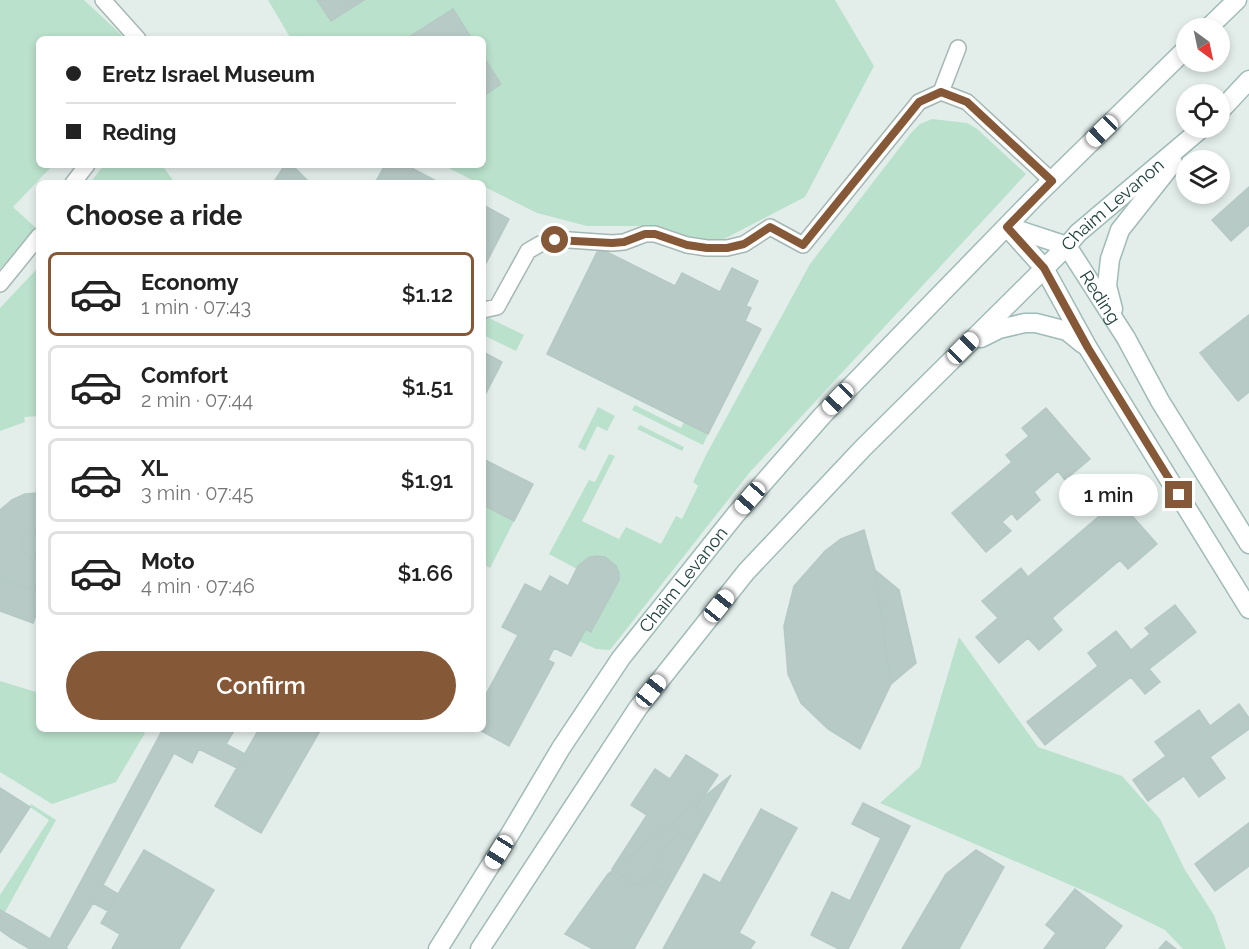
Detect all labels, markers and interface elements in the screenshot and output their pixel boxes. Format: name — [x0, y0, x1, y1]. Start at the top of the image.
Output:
north arrow — [1176, 18, 1230, 72]
map controls — [1176, 18, 1230, 204]
text: Eretz Israel Museum — [102, 61, 315, 87]
button: locate — [1176, 84, 1230, 138]
car — [1083, 112, 1121, 150]
text: Reding — [102, 119, 176, 145]
button: layers — [1176, 150, 1230, 204]
street label: Chaim Levanon — [1057, 154, 1168, 255]
text: Choose a ride — [66, 200, 242, 231]
route start — [541, 226, 568, 253]
icon: car — [69, 267, 123, 321]
street label: Reding — [1076, 267, 1125, 327]
text: Economy — [141, 269, 239, 295]
text: $1.12 — [402, 281, 453, 307]
text: 1 min · 07:43 — [141, 295, 251, 319]
car — [944, 329, 982, 367]
icon: car — [69, 360, 123, 414]
text: Comfort — [141, 362, 228, 388]
text: $1.51 — [402, 374, 453, 400]
car — [819, 380, 857, 418]
text: 2 min · 07:44 — [141, 388, 253, 412]
icon: car — [69, 453, 123, 507]
text: XL — [141, 455, 168, 481]
text: $1.91 — [401, 467, 453, 493]
callout: 1 min — [1059, 474, 1158, 516]
car — [731, 479, 769, 517]
text: 3 min · 07:45 — [141, 481, 254, 505]
route end — [1165, 481, 1192, 508]
text: 1 min — [1084, 483, 1133, 507]
street label: Chaim Levanon — [635, 522, 732, 636]
icon: car — [69, 546, 123, 600]
text: Moto — [141, 548, 195, 574]
text: $1.66 — [397, 560, 453, 586]
text: 4 min · 07:46 — [141, 574, 255, 598]
car — [701, 586, 737, 626]
button: Confirm — [66, 651, 456, 720]
car — [633, 671, 669, 711]
car — [482, 832, 516, 872]

